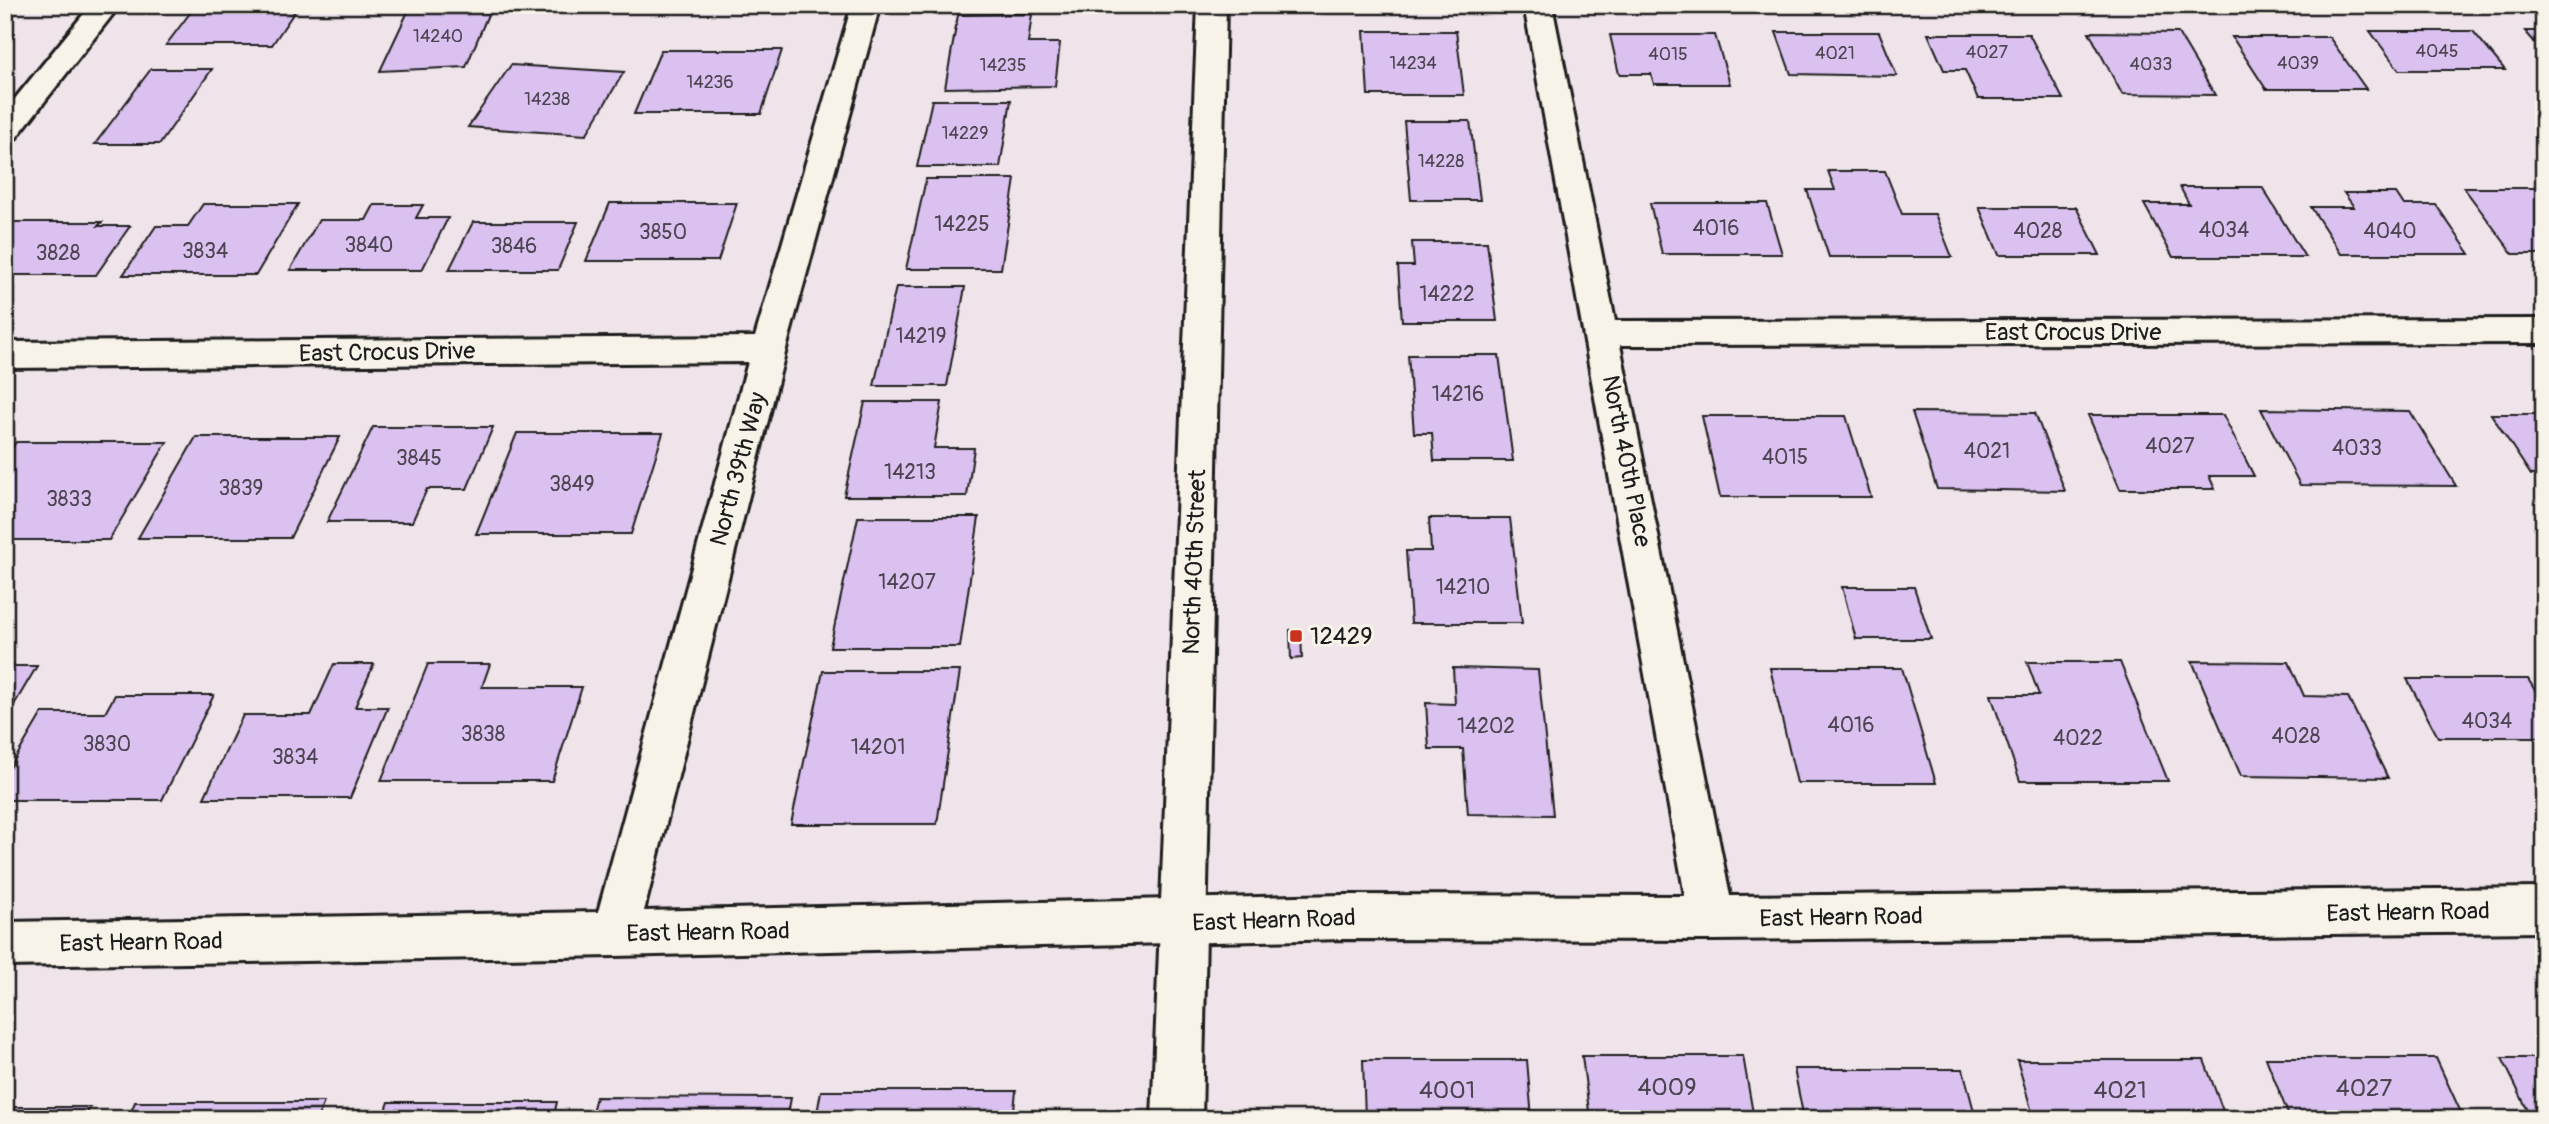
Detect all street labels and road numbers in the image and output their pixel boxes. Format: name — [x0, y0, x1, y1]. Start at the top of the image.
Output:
street label: East Crocus Drive — [1985, 318, 2161, 347]
street label: East Crocus Drive — [299, 336, 476, 369]
street label: North 40th Place — [1596, 373, 1657, 550]
street label: North 39th Way — [704, 389, 773, 549]
street label: North 40th Street — [1177, 469, 1212, 655]
street label: East Hearn Road — [2326, 897, 2490, 928]
street label: East Hearn Road — [1759, 902, 1923, 933]
street label: East Hearn Road — [1192, 903, 1356, 938]
street label: East Hearn Road — [626, 917, 790, 948]
street label: East Hearn Road — [59, 927, 223, 958]

